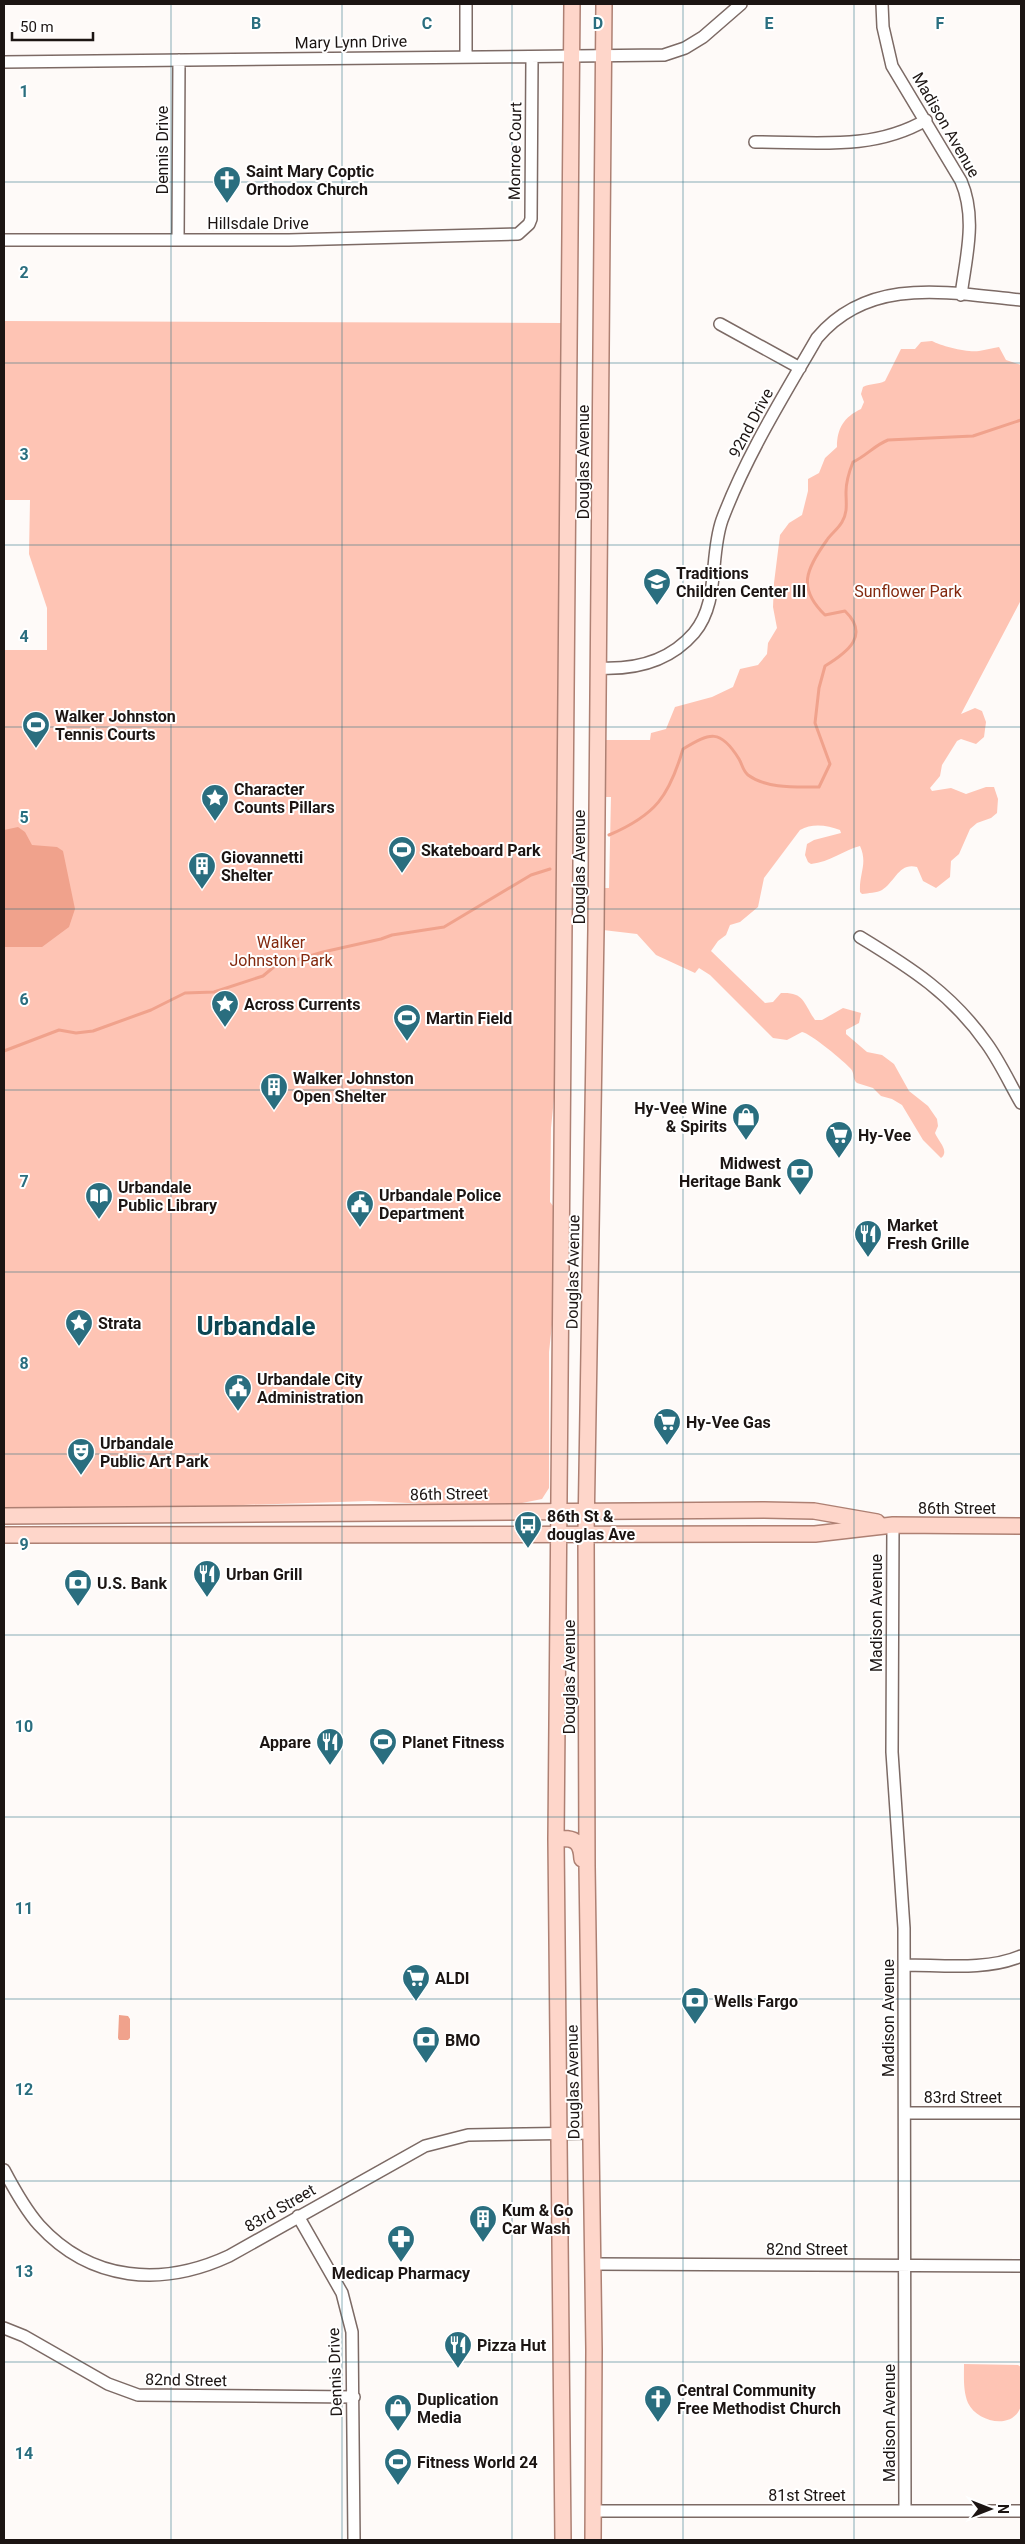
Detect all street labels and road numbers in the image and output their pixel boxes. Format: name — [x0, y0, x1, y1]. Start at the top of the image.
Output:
street label: Mary Lynn Drive — [295, 32, 407, 52]
street label: Madison Avenue — [908, 69, 984, 181]
street label: Monroe Court — [505, 102, 525, 200]
street label: Dennis Drive — [153, 106, 172, 194]
street label: Hillsdale Drive — [207, 214, 309, 233]
street label: 92nd Drive — [725, 385, 777, 461]
street label: Douglas Avenue — [574, 405, 593, 519]
street label: Douglas Avenue — [570, 810, 589, 924]
street label: Douglas Avenue — [563, 1215, 583, 1329]
street label: 86th Street — [410, 1484, 488, 1504]
street label: 86th Street — [918, 1499, 996, 1518]
street label: Madison Avenue — [867, 1554, 886, 1672]
street label: Douglas Avenue — [560, 1620, 579, 1734]
street label: Madison Avenue — [879, 1959, 898, 2077]
street label: Douglas Avenue — [563, 2025, 583, 2139]
street label: 83rd Street — [924, 2088, 1002, 2107]
street label: 83rd Street — [241, 2180, 319, 2236]
street label: 82nd Street — [766, 2240, 848, 2259]
street label: Dennis Drive — [324, 2327, 346, 2417]
street label: Madison Avenue — [880, 2364, 899, 2482]
street label: 82nd Street — [145, 2370, 227, 2390]
street label: 81st Street — [768, 2486, 846, 2505]

